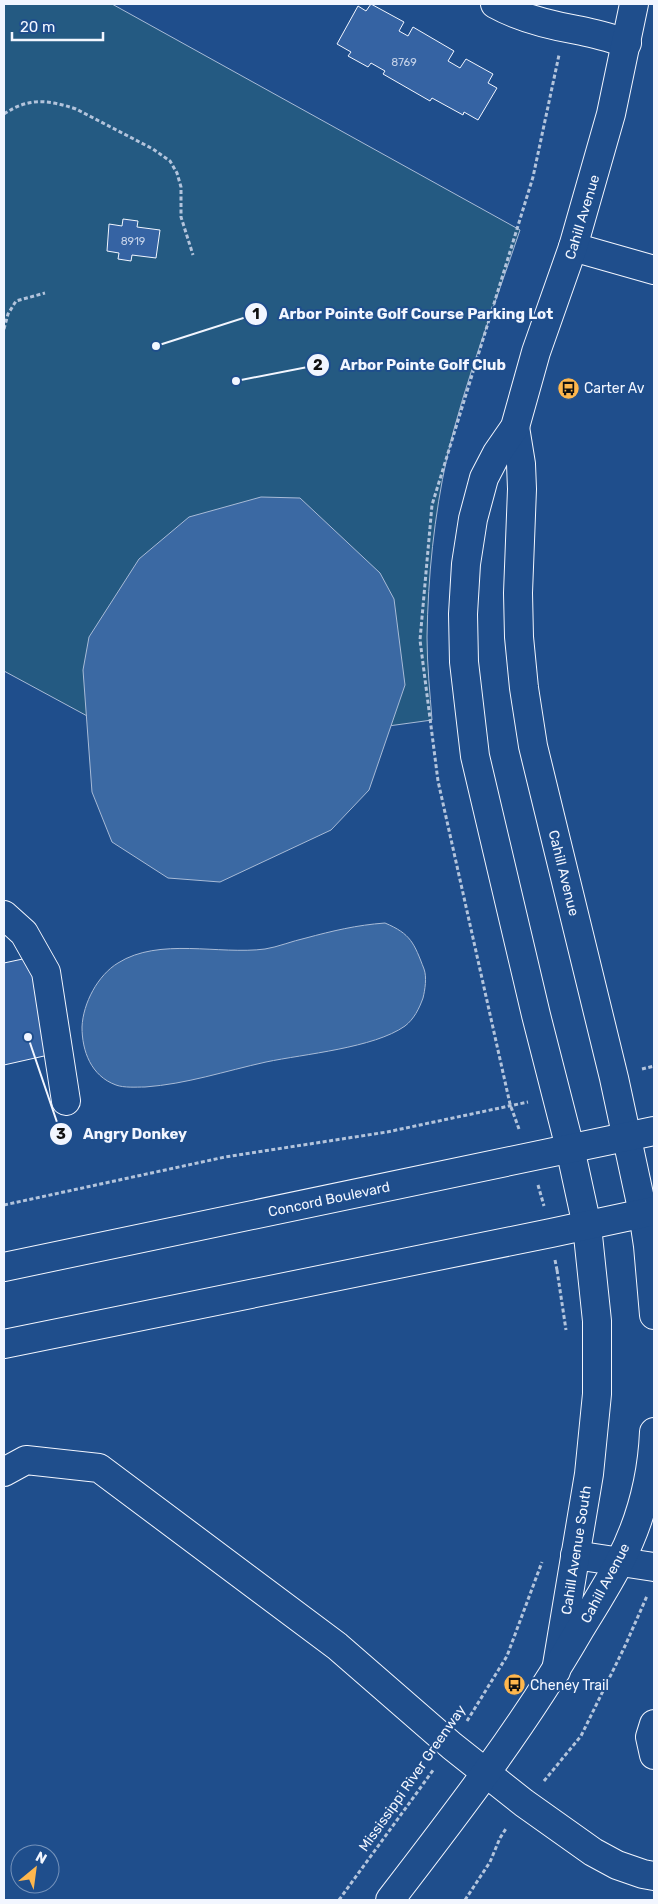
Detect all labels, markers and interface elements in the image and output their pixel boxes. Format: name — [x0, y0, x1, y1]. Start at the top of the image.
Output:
scale bar — [12, 10, 104, 42]
text: 20 m — [20, 18, 55, 36]
house number: 8769 — [391, 56, 417, 69]
street label: Cahill Avenue — [562, 173, 603, 262]
house number: 8919 — [121, 235, 145, 248]
callout: Arbor Pointe Golf Course Parking Lot — [243, 299, 563, 329]
text: 1 — [252, 305, 260, 323]
text: Arbor Pointe Golf Course Parking Lot — [279, 305, 553, 323]
callout: Arbor Pointe Golf Club — [305, 350, 517, 380]
text: 2 — [313, 356, 323, 374]
text: Arbor Pointe Golf Club — [340, 356, 506, 374]
bus stop icon: Carter Av — [556, 376, 580, 400]
place label: Carter Av — [584, 380, 645, 397]
street label: Cahill Avenue — [545, 828, 582, 918]
callout: Angry Donkey — [48, 1119, 198, 1149]
text: 3 — [56, 1125, 66, 1143]
text: Angry Donkey — [83, 1125, 187, 1143]
street label: Concord Boulevard — [267, 1178, 392, 1221]
street label: Cahill Avenue South — [558, 1484, 595, 1616]
street label: Cahill Avenue — [577, 1540, 634, 1626]
bus stop icon: Cheney Trail — [502, 1673, 526, 1697]
place label: Cheney Trail — [530, 1677, 609, 1694]
street label: Mississippi River Greenway — [355, 1702, 470, 1855]
north arrow — [10, 1844, 60, 1894]
text: N — [33, 1848, 50, 1868]

